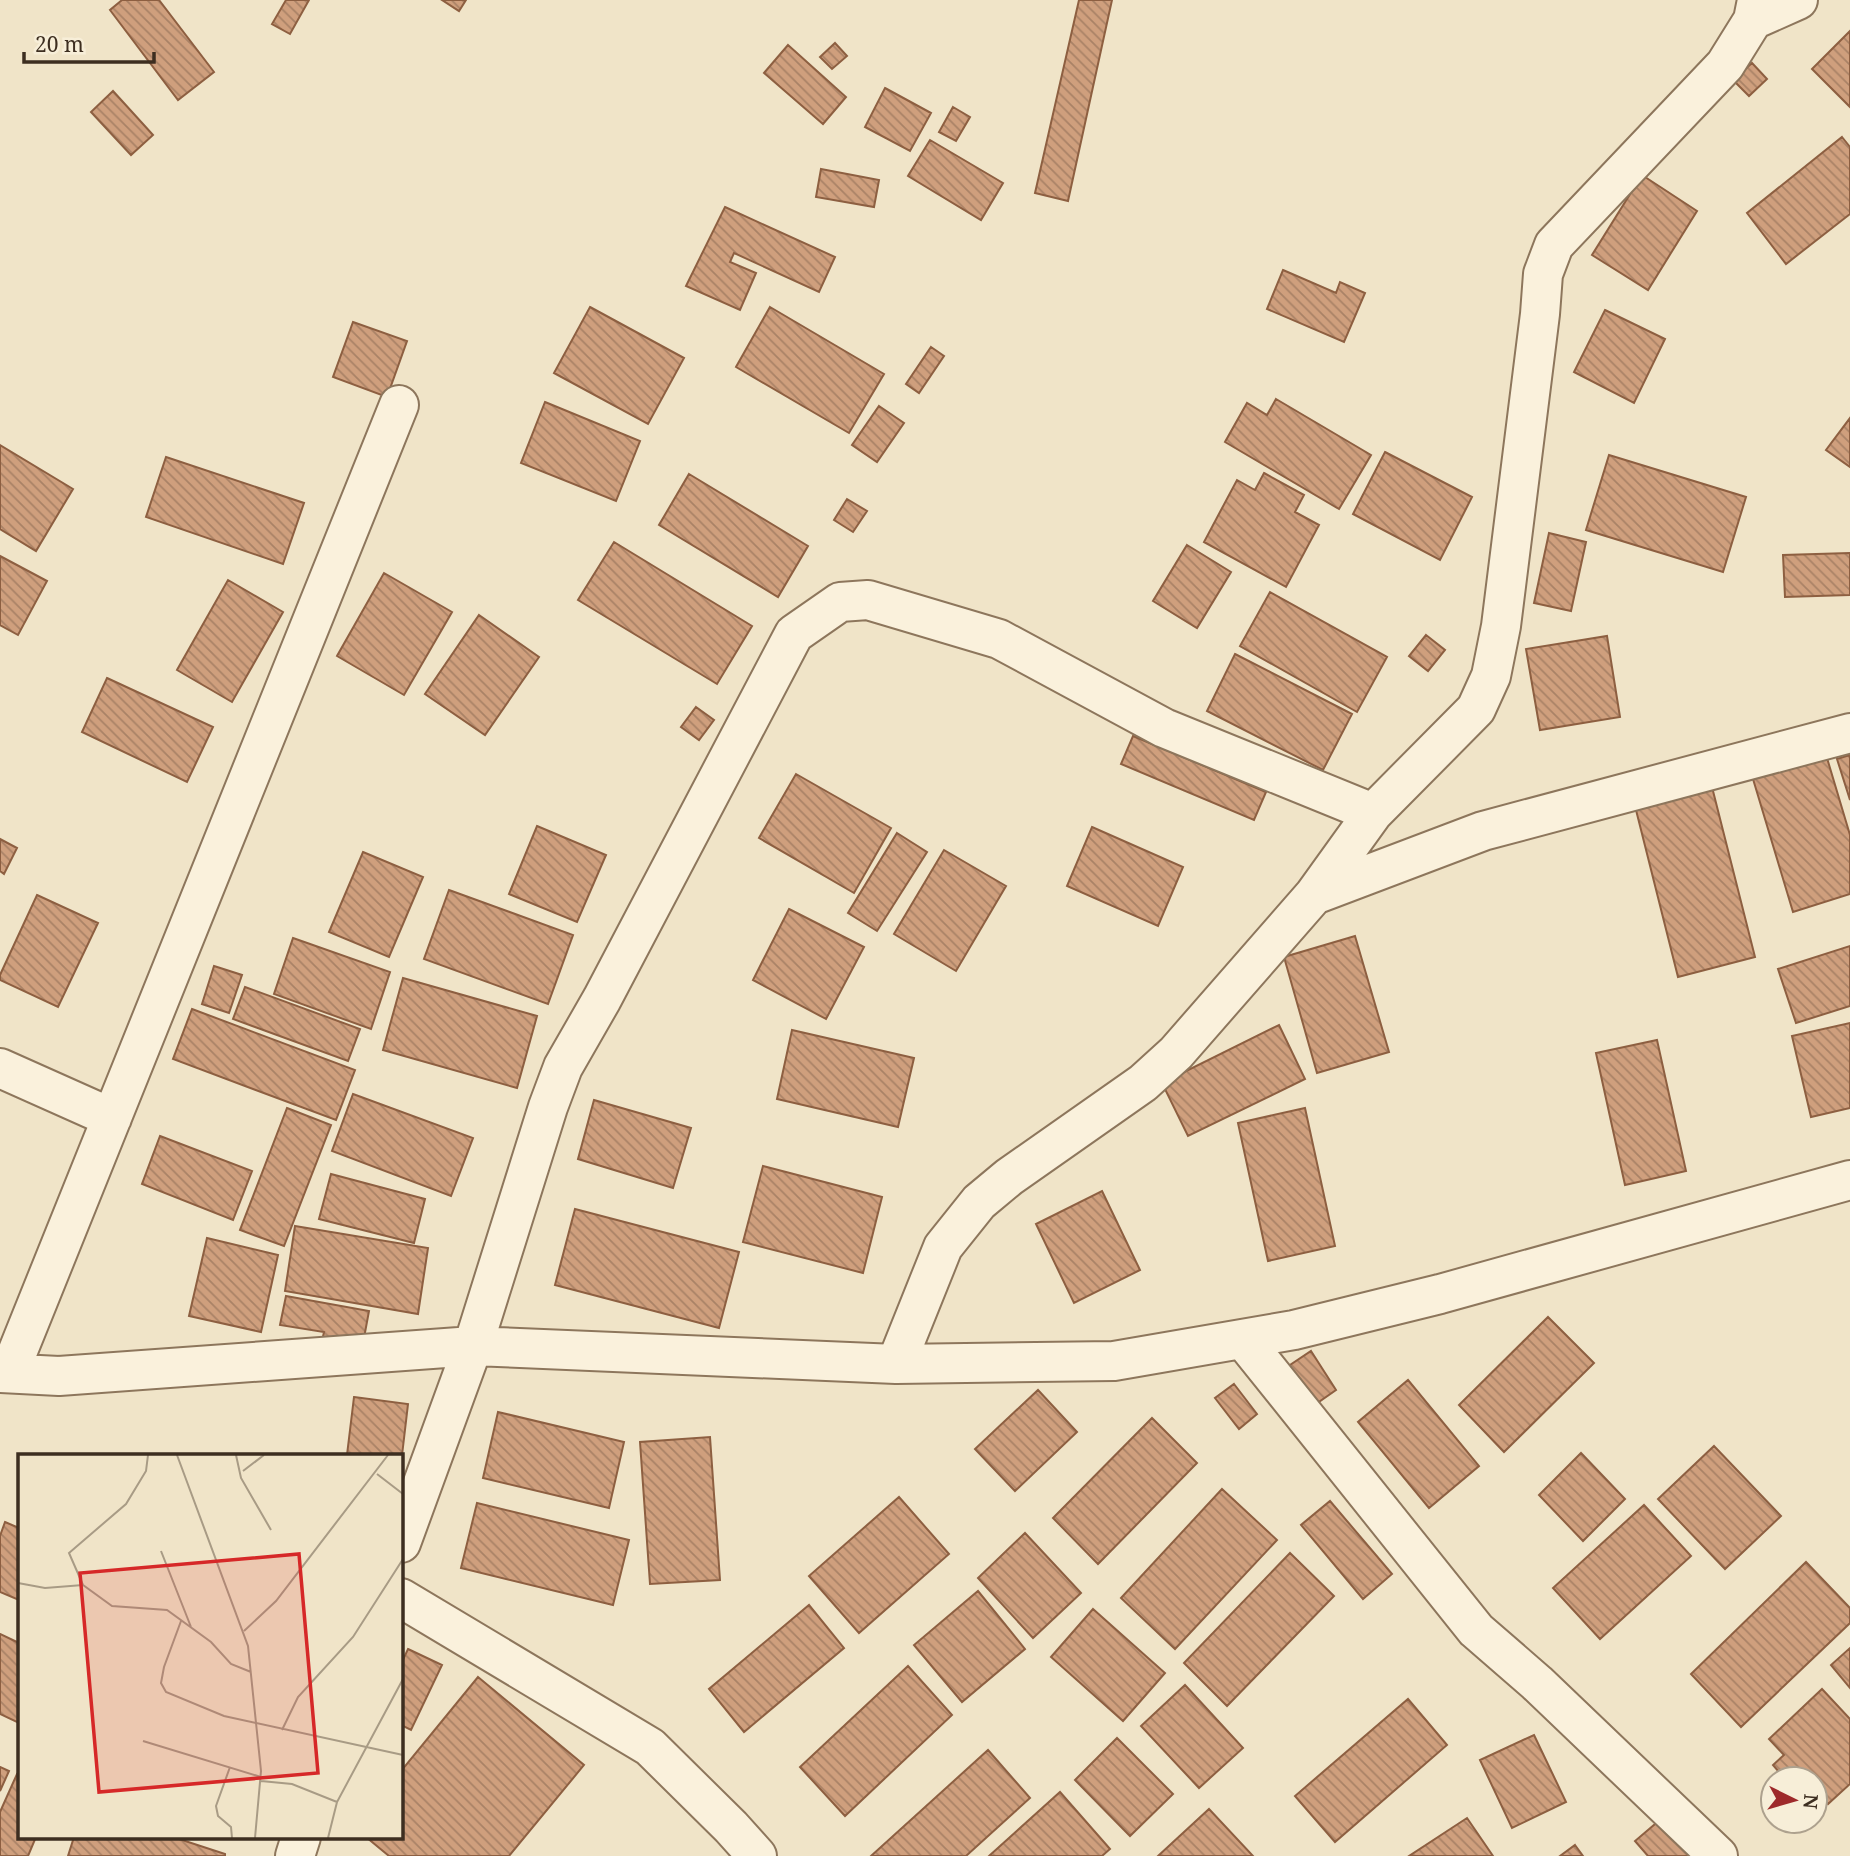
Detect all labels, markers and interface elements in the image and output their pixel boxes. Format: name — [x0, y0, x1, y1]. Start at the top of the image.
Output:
scale bar — [24, 21, 154, 65]
text: 20 m — [35, 30, 84, 58]
inset map — [18, 1454, 402, 1839]
north arrow — [1759, 1765, 1829, 1835]
text: N — [1797, 1793, 1825, 1810]

